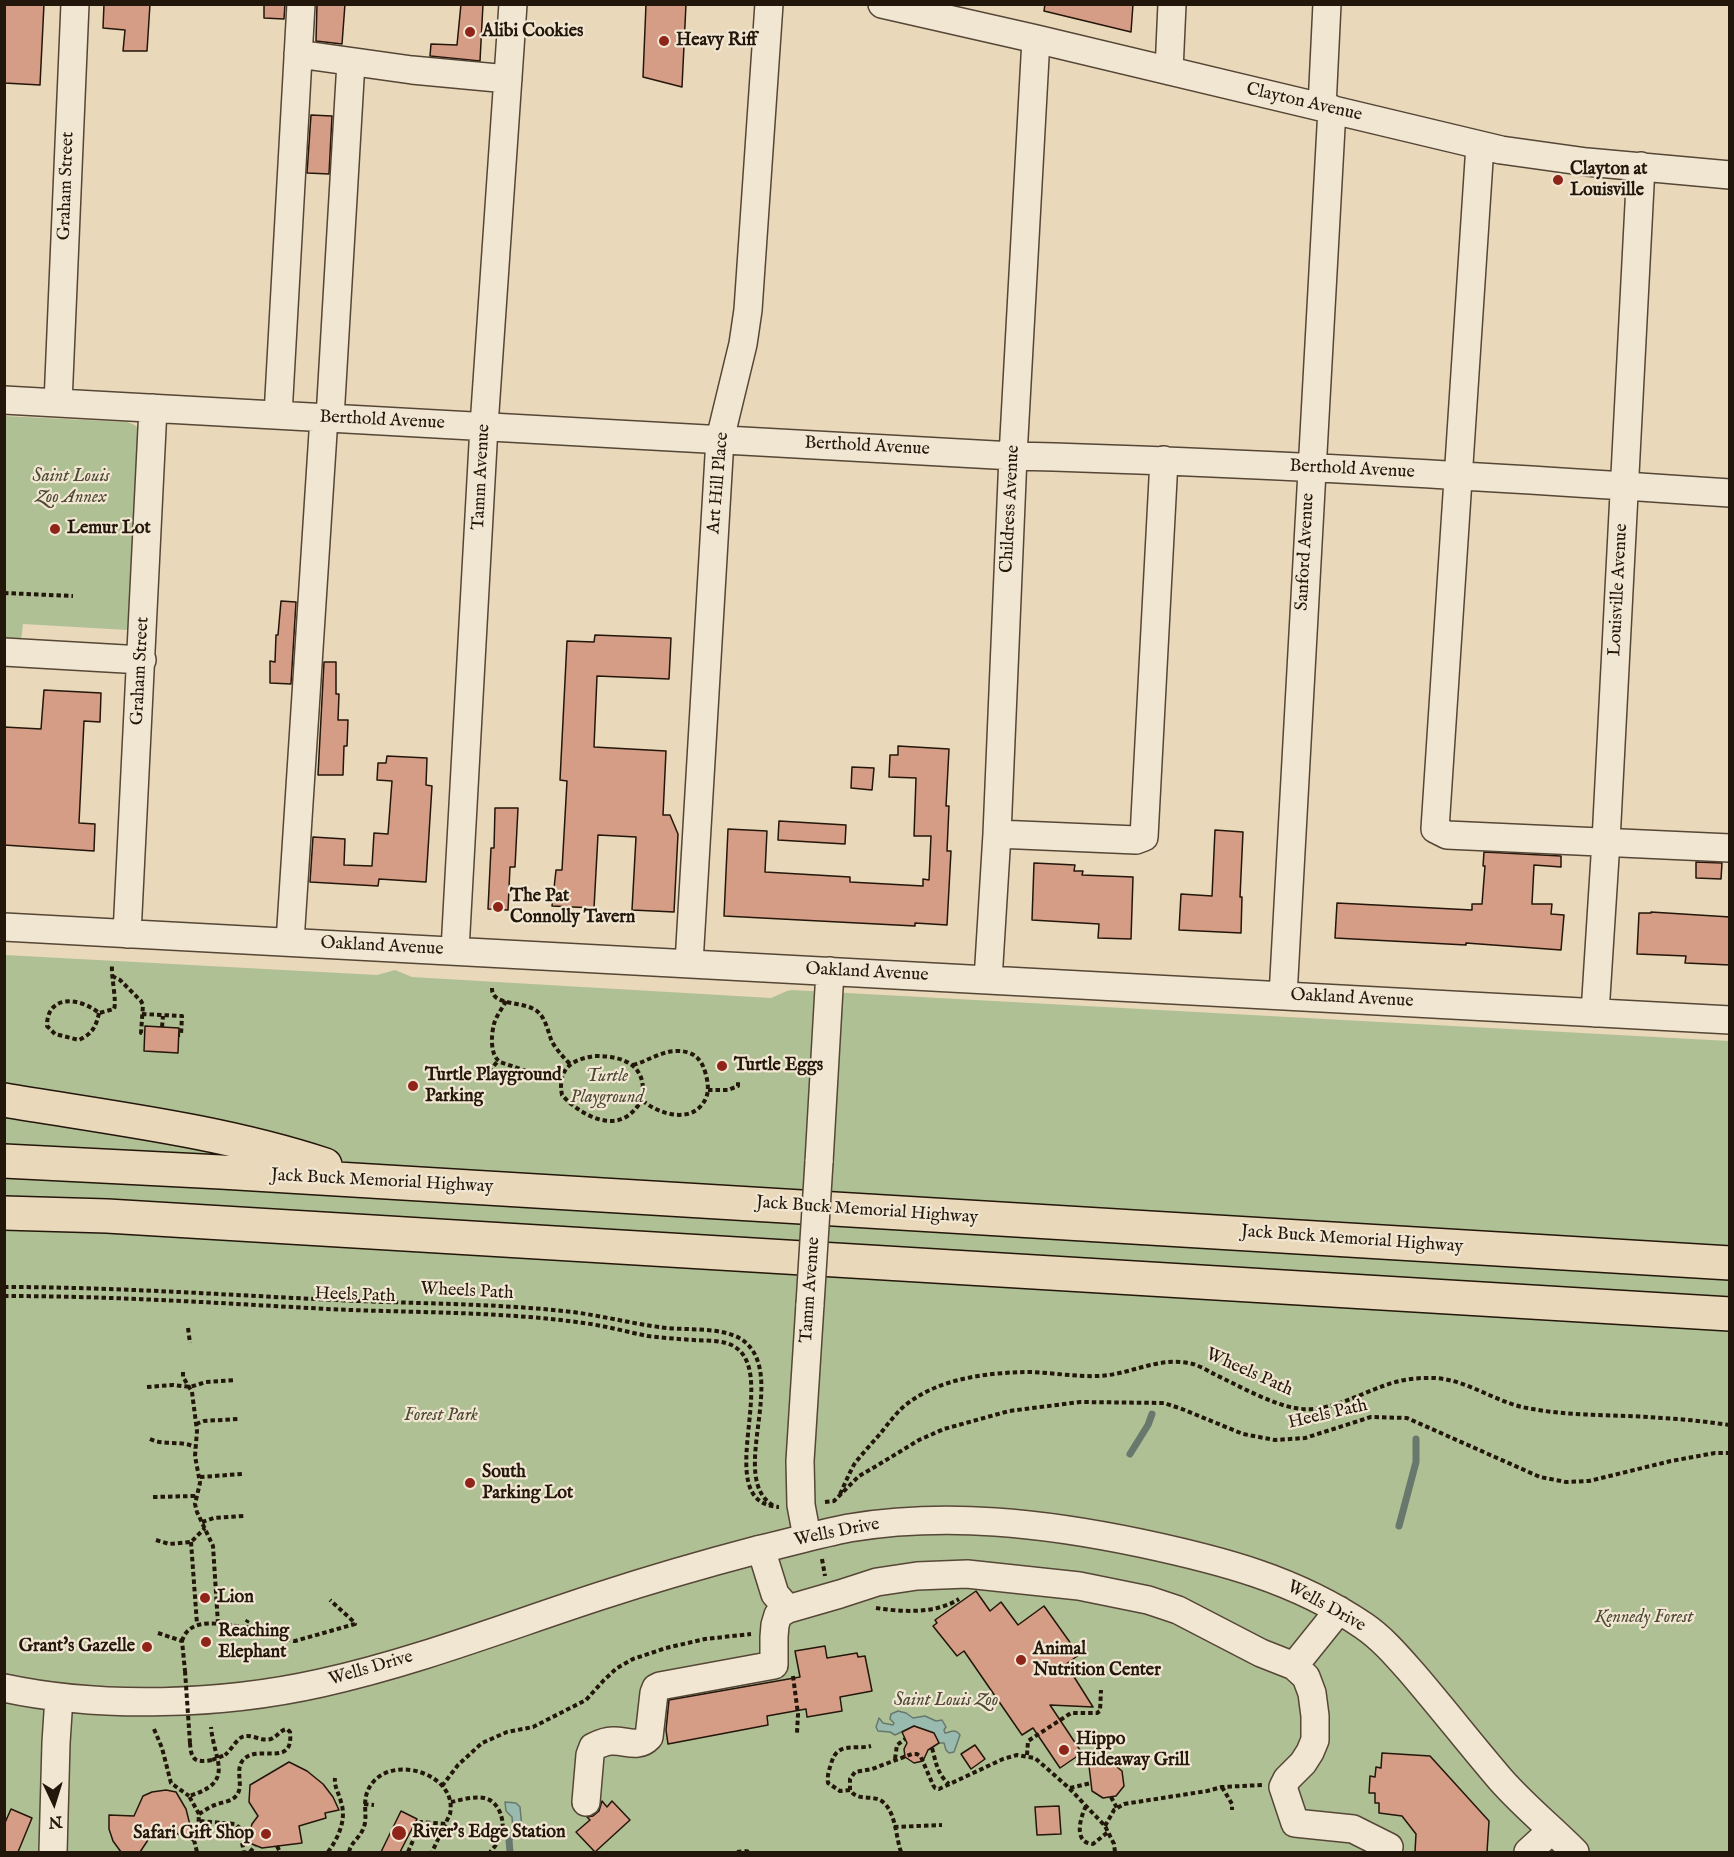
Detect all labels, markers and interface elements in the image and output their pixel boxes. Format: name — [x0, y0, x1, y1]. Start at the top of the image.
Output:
place label: Alibi Cookies — [482, 21, 583, 43]
marker: Alibi Cookies — [463, 25, 477, 39]
place label: Heavy Riff — [676, 30, 757, 52]
marker: Heavy Riff — [657, 34, 671, 48]
street label: Clayton Avenue — [1244, 79, 1364, 127]
street label: Graham Street — [54, 131, 80, 241]
place label: Clayton at Louisville — [1570, 159, 1648, 201]
marker: Clayton at Louisville — [1551, 173, 1565, 187]
street label: Berthold Avenue — [319, 407, 445, 435]
street label: Tamm Avenue — [468, 423, 496, 531]
street label: Art Hill Place — [704, 431, 734, 535]
street label: Berthold Avenue — [804, 433, 930, 461]
street label: Childress Avenue — [997, 444, 1025, 574]
street label: Berthold Avenue — [1289, 456, 1415, 484]
park label: Saint Louis Zoo Annex — [32, 466, 110, 508]
street label: Sanford Avenue — [1292, 493, 1320, 611]
place label: Lemur Lot — [67, 518, 151, 540]
marker: Lemur Lot — [48, 522, 62, 536]
street label: Louisville Avenue — [1605, 523, 1633, 657]
street label: Graham Street — [127, 616, 155, 726]
place label: The Pat Connolly Tavern — [510, 886, 635, 928]
marker: The Pat Connolly Tavern — [491, 900, 505, 914]
street label: Oakland Avenue — [320, 933, 444, 961]
street label: Oakland Avenue — [805, 959, 929, 987]
street label: Oakland Avenue — [1290, 985, 1414, 1013]
place label: Turtle Eggs — [734, 1055, 823, 1077]
marker: Turtle Eggs — [715, 1059, 729, 1073]
place label: Turtle Playground Parking — [425, 1065, 562, 1108]
park label: Turtle Playground — [570, 1066, 644, 1108]
marker: Turtle Playground Parking — [406, 1079, 420, 1093]
street label: Jack Buck Memorial Highway — [270, 1165, 494, 1199]
street label: Jack Buck Memorial Highway — [755, 1192, 979, 1230]
street label: Jack Buck Memorial Highway — [1240, 1221, 1464, 1259]
street label: Tamm Avenue — [797, 1236, 825, 1344]
street label: Wheels Path — [420, 1279, 514, 1305]
street label: Heels Path — [314, 1284, 396, 1308]
street label: Wheels Path — [1202, 1344, 1296, 1402]
street label: Heels Path — [1286, 1395, 1370, 1435]
park label: Forest Park — [404, 1405, 478, 1427]
place label: South Parking Lot — [482, 1462, 573, 1504]
marker: South Parking Lot — [463, 1476, 477, 1490]
street label: Wells Drive — [792, 1514, 882, 1552]
street label: Wells Drive — [1283, 1577, 1369, 1637]
place label: Lion — [217, 1587, 254, 1609]
marker: Lion — [198, 1591, 212, 1605]
park label: Kennedy Forest — [1595, 1607, 1693, 1629]
place label: Reaching Elephant — [218, 1621, 289, 1664]
marker: Reaching Elephant — [199, 1635, 213, 1649]
place label: Grant's Gazelle — [19, 1636, 135, 1658]
place label: Animal Nutrition Center — [1033, 1639, 1161, 1682]
marker: Grant's Gazelle — [140, 1640, 154, 1654]
street label: Wells Drive — [326, 1647, 416, 1691]
marker: Animal Nutrition Center — [1014, 1653, 1028, 1667]
park label: Saint Louis Zoo — [894, 1690, 998, 1712]
place label: Hippo Hideaway Grill — [1076, 1729, 1189, 1772]
marker: Hippo Hideaway Grill — [1057, 1743, 1071, 1757]
north arrow — [24, 1773, 84, 1833]
text: N — [48, 1810, 63, 1831]
place label: River's Edge Station — [412, 1822, 566, 1844]
place label: Safari Gift Shop — [133, 1823, 254, 1845]
marker: River's Edge Station — [390, 1824, 408, 1842]
marker: Safari Gift Shop — [259, 1827, 273, 1841]

